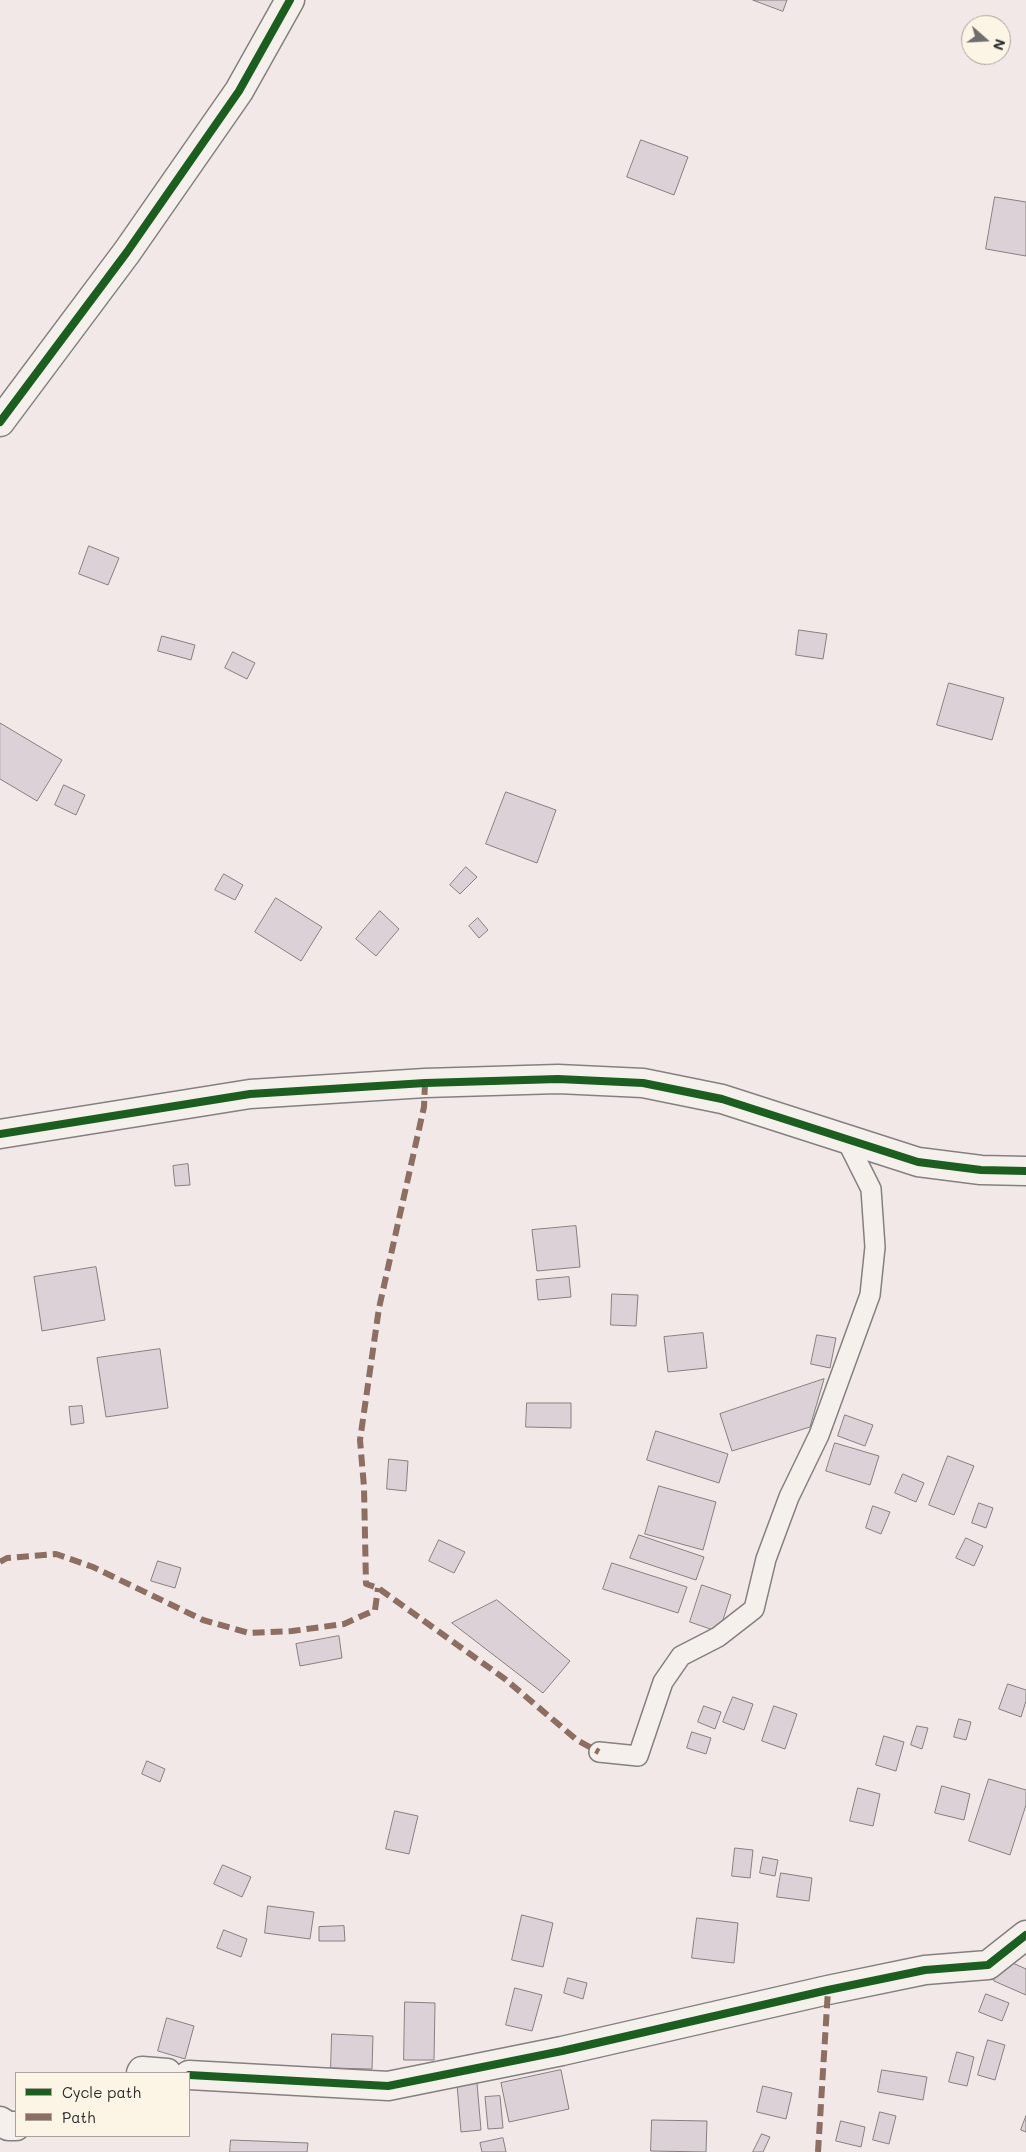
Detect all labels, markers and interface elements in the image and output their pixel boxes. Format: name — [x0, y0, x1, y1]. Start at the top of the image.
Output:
north arrow — [961, 15, 1011, 65]
text: N — [989, 37, 1010, 53]
legend — [15, 2072, 190, 2137]
text: Cycle path — [62, 2082, 141, 2102]
text: Path — [62, 2107, 96, 2127]

